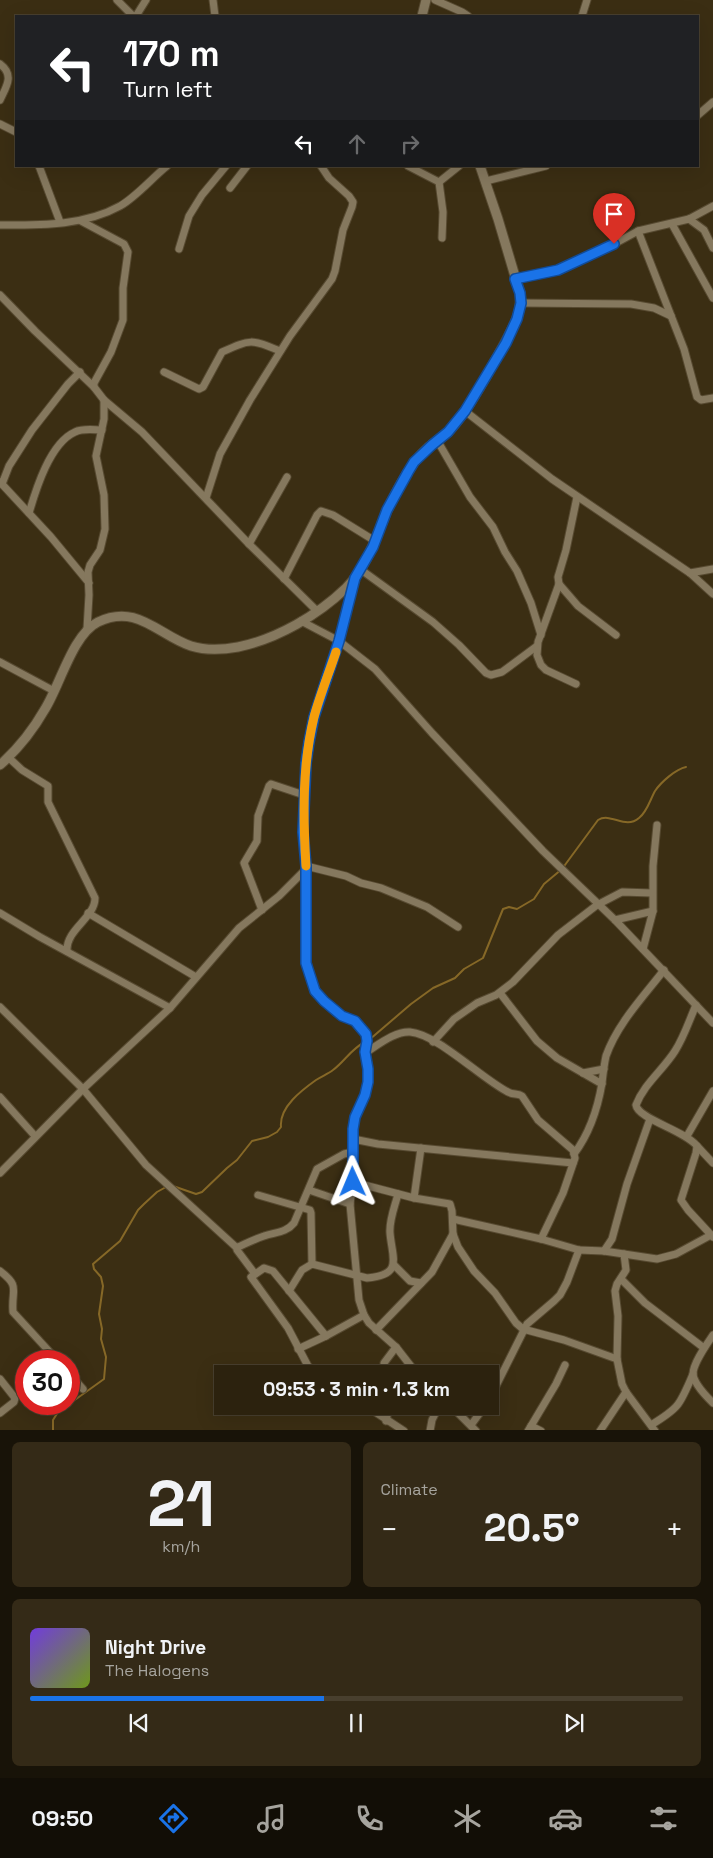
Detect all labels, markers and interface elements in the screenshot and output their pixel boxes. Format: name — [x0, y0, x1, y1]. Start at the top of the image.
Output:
text: 170 m — [123, 32, 220, 76]
icon: left — [40, 35, 105, 100]
text: Turn left — [123, 75, 213, 103]
icon: left — [290, 130, 318, 158]
icon: ahead — [343, 130, 371, 158]
icon: right — [396, 130, 424, 158]
pin — [593, 193, 635, 244]
icon: arrive — [600, 200, 628, 228]
position arrow — [326, 1155, 378, 1207]
speed limit sign: 30 — [15, 1350, 80, 1415]
text: 09:53 · 3 min · 1.3 km — [263, 1377, 450, 1402]
text: 21 — [147, 1462, 215, 1545]
text: Climate — [381, 1479, 438, 1500]
text: 20.5° — [484, 1504, 580, 1552]
text: − — [381, 1511, 398, 1547]
text: + — [666, 1511, 683, 1547]
text: km/h — [162, 1536, 200, 1557]
text: Night Drive — [105, 1635, 206, 1660]
text: The Halogens — [105, 1660, 209, 1681]
icon: previous — [125, 1709, 153, 1737]
icon: pause — [342, 1709, 370, 1737]
icon: next — [560, 1709, 588, 1737]
icon: directions — [156, 1801, 191, 1836]
icon: music — [254, 1801, 289, 1836]
icon: phone — [352, 1801, 387, 1836]
icon: climate — [450, 1801, 485, 1836]
icon: car — [548, 1801, 583, 1836]
icon: filters — [646, 1801, 681, 1836]
text: 09:50 — [32, 1804, 93, 1832]

